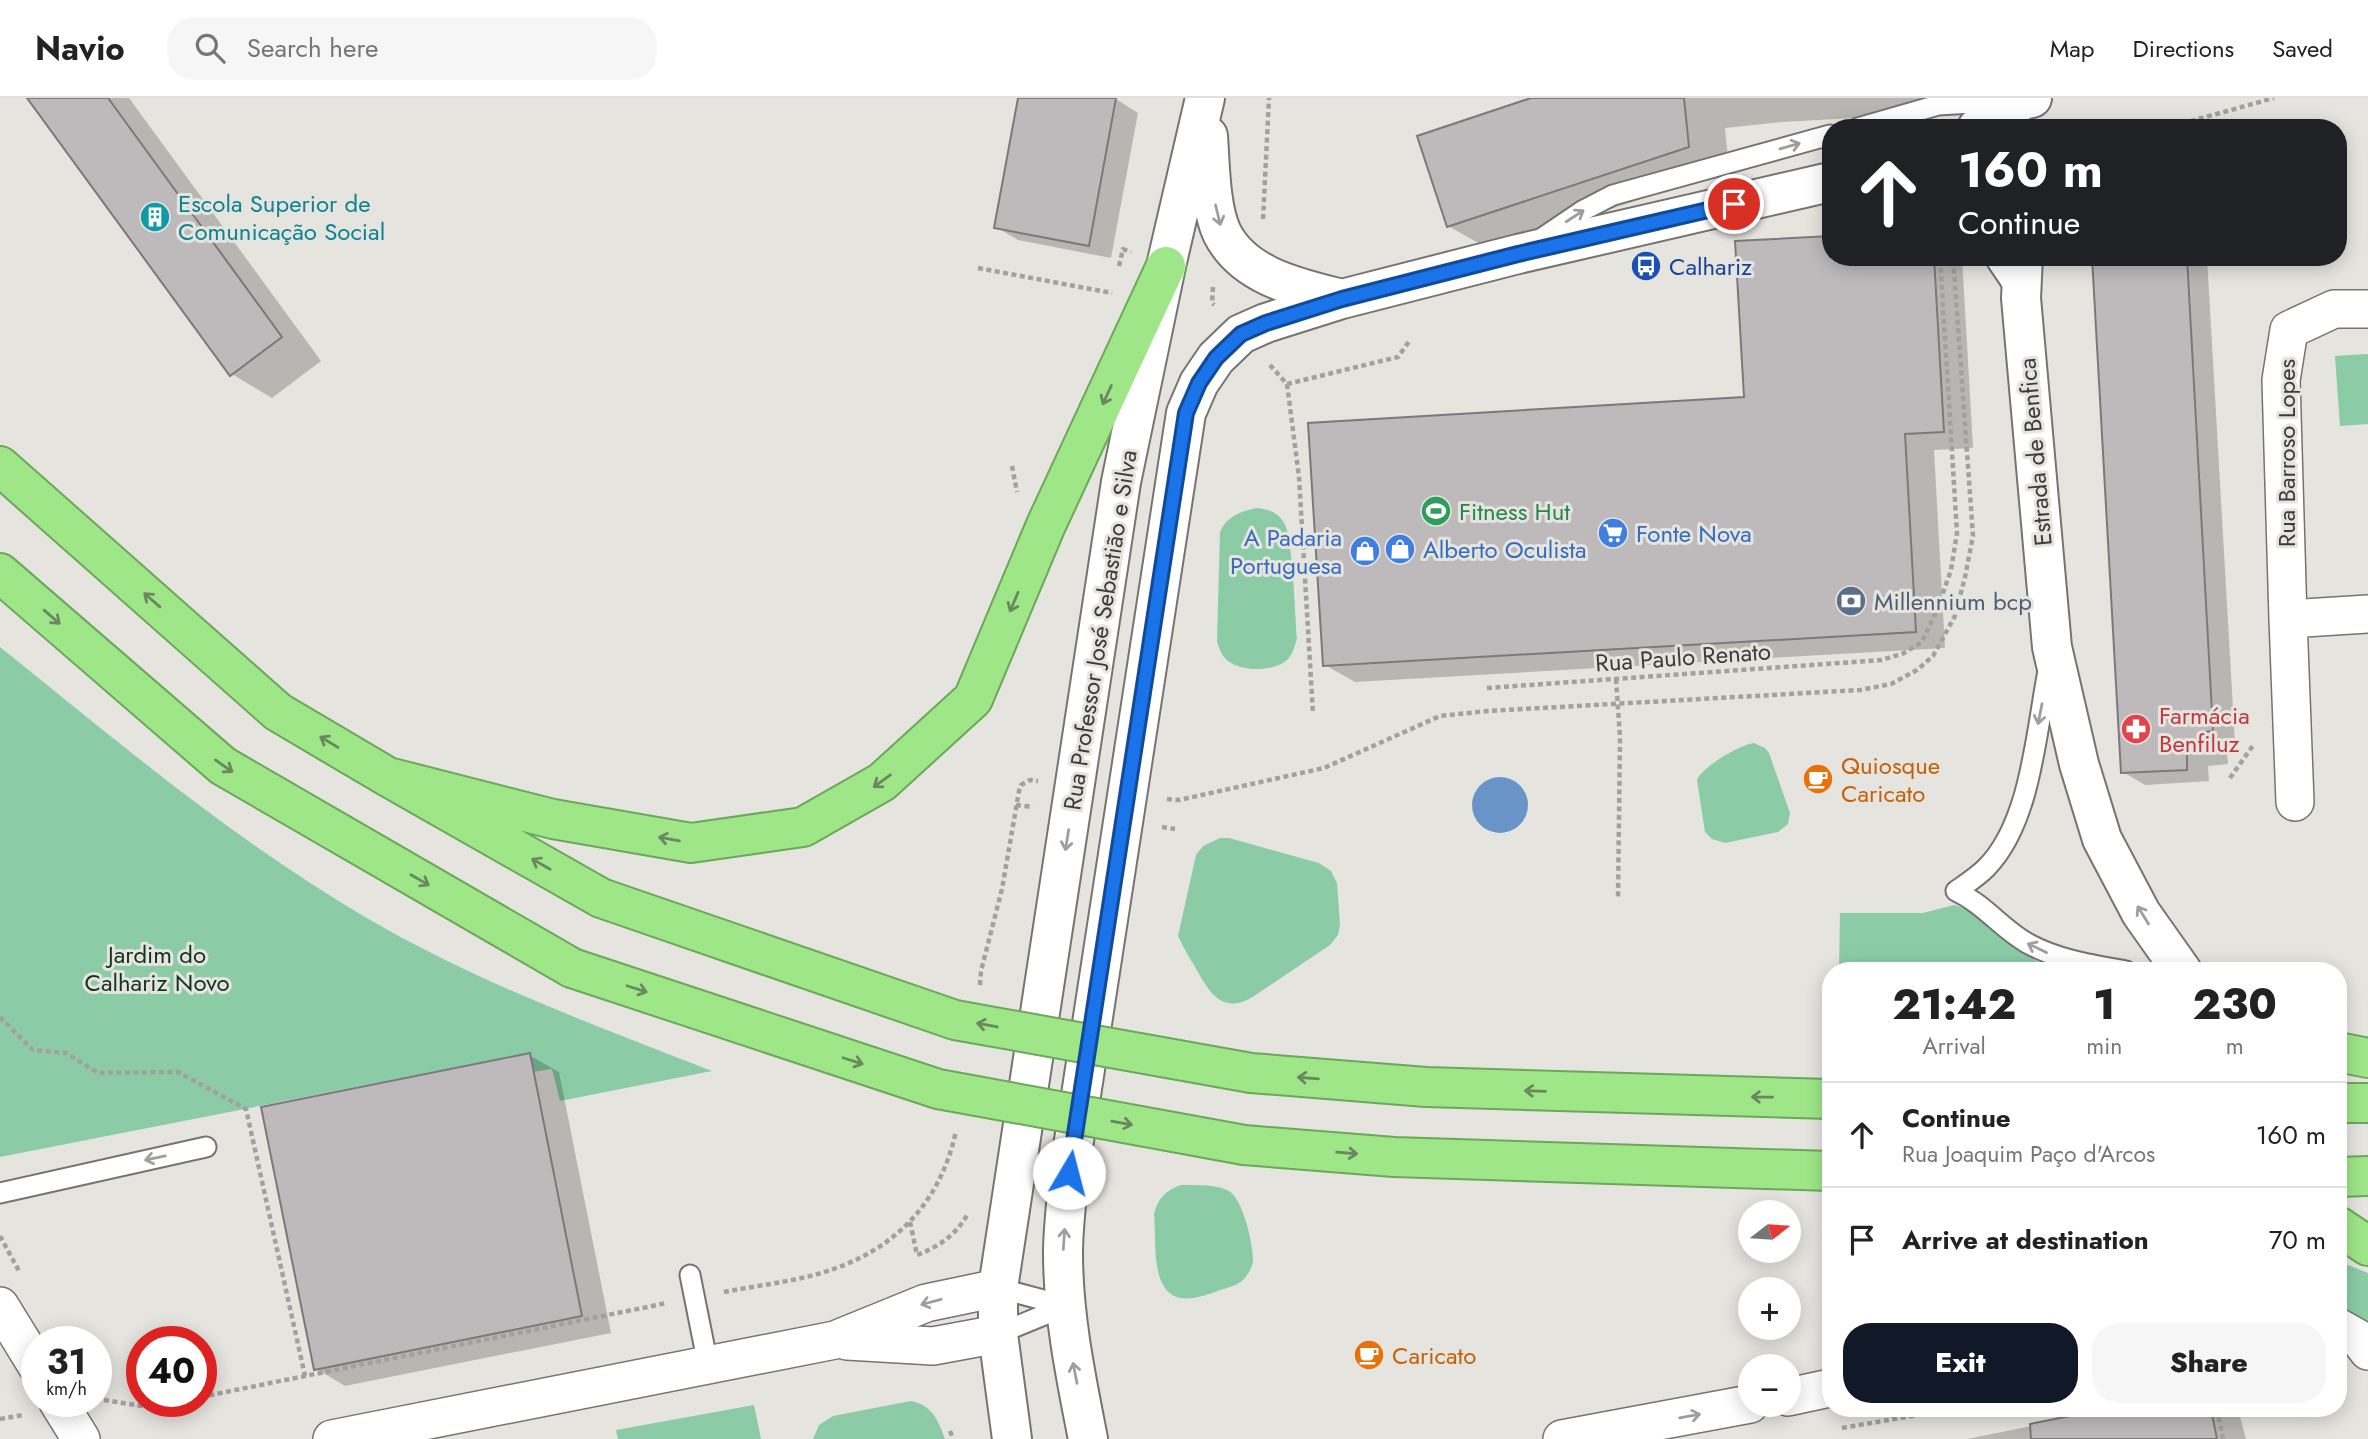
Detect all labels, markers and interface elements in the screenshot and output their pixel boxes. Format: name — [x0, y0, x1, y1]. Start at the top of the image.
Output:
search box — [167, 17, 657, 80]
text: Navio — [35, 25, 125, 72]
icon: search — [191, 29, 229, 67]
text: Search here — [247, 29, 378, 67]
text: Map — [2050, 31, 2095, 66]
text: Directions — [2133, 31, 2234, 66]
text: Saved — [2272, 31, 2333, 66]
text: 160 m — [1958, 135, 2103, 205]
one-way arrow — [1779, 139, 1801, 152]
icon: ahead — [1843, 147, 1934, 238]
pin — [1704, 174, 1764, 234]
icon: arrive — [1715, 185, 1753, 223]
place label: Escola Superior de Comunicação Social — [178, 186, 385, 249]
building icon: Escola Superior de Comunicação Social — [138, 200, 172, 234]
text: Continue — [1958, 200, 2080, 246]
one-way arrow — [1212, 203, 1225, 226]
one-way arrow — [1564, 209, 1584, 223]
bus stop icon: Calhariz — [1629, 249, 1663, 283]
place label: Calhariz — [1669, 249, 1752, 284]
street label: Estrada de Benfica — [2009, 357, 2061, 547]
street label: Rua Barroso Lopes — [2269, 359, 2304, 547]
one-way arrow — [1100, 384, 1113, 405]
street label: Rua Professor José Sebastião e Silva — [1054, 447, 1146, 813]
sports icon: Fitness Hut — [1419, 494, 1453, 528]
place label: Fitness Hut — [1459, 494, 1570, 529]
supermarket icon: Fonte Nova — [1596, 516, 1630, 550]
place label: Fonte Nova — [1636, 516, 1752, 551]
place label: A Padaria Portuguesa — [1230, 520, 1342, 583]
shop icon: Alberto Oculista — [1383, 532, 1417, 566]
place label: Alberto Oculista — [1423, 532, 1586, 567]
shop icon: A Padaria Portuguesa — [1348, 534, 1382, 568]
bank icon: Millennium bcp — [1834, 584, 1868, 618]
place label: Millennium bcp — [1874, 584, 2032, 619]
one-way arrow — [1006, 591, 1019, 612]
one-way arrow — [144, 592, 161, 609]
one-way arrow — [42, 609, 60, 625]
street label: Rua Paulo Renato — [1594, 633, 1772, 681]
place label: Farmácia Benfiluz — [2159, 698, 2250, 761]
one-way arrow — [2033, 702, 2046, 725]
pharmacy icon: Farmácia Benfiluz — [2119, 712, 2153, 746]
one-way arrow — [320, 735, 340, 749]
place label: Quiosque Caricato — [1841, 748, 1940, 811]
one-way arrow — [214, 759, 233, 773]
cafe icon: Quiosque Caricato — [1801, 762, 1835, 796]
one-way arrow — [873, 774, 892, 788]
one-way arrow — [1060, 829, 1073, 851]
one-way arrow — [658, 832, 681, 845]
one-way arrow — [532, 857, 552, 871]
one-way arrow — [410, 873, 430, 887]
one-way arrow — [2136, 905, 2150, 925]
park label: Jardim do Calhariz Novo — [84, 937, 230, 1000]
one-way arrow — [2027, 940, 2048, 954]
text: 21:42 — [1892, 974, 2016, 1035]
text: 1 — [2093, 974, 2115, 1035]
text: 230 — [2193, 974, 2277, 1035]
one-way arrow — [626, 983, 648, 996]
one-way arrow — [976, 1018, 999, 1032]
text: Arrival — [1922, 1029, 1986, 1063]
text: min — [2086, 1029, 2122, 1063]
text: m — [2226, 1029, 2244, 1063]
one-way arrow — [842, 1055, 864, 1068]
one-way arrow — [1297, 1071, 1320, 1084]
one-way arrow — [1524, 1084, 1547, 1097]
one-way arrow — [1751, 1090, 1774, 1104]
text: Continue — [1902, 1099, 2011, 1137]
one-way arrow — [1110, 1116, 1133, 1130]
icon: ahead — [1843, 1116, 1881, 1154]
text: 160 m — [2256, 1116, 2326, 1154]
position arrow — [1032, 1136, 1106, 1210]
text: Rua Joaquim Paço d'Arcos — [1902, 1137, 2155, 1171]
one-way arrow — [1335, 1147, 1358, 1160]
one-way arrow — [144, 1152, 167, 1165]
north arrow — [1738, 1200, 1801, 1264]
map controls — [1738, 1200, 1801, 1417]
icon: arrive — [1843, 1221, 1881, 1259]
text: Arrive at destination — [1902, 1221, 2149, 1259]
text: 70 m — [2269, 1221, 2326, 1259]
one-way arrow — [1058, 1228, 1071, 1251]
button: + — [1738, 1277, 1801, 1340]
one-way arrow — [921, 1296, 943, 1309]
button: Exit — [1843, 1323, 2078, 1403]
button: Share — [2092, 1323, 2326, 1403]
speed limit sign: 40 — [126, 1326, 217, 1417]
text: 31 — [47, 1337, 86, 1387]
cafe icon: Caricato — [1352, 1338, 1386, 1372]
place label: Caricato — [1392, 1338, 1476, 1373]
button: − — [1738, 1354, 1801, 1417]
one-way arrow — [1068, 1362, 1081, 1385]
text: km/h — [46, 1376, 87, 1402]
one-way arrow — [1678, 1409, 1701, 1422]

